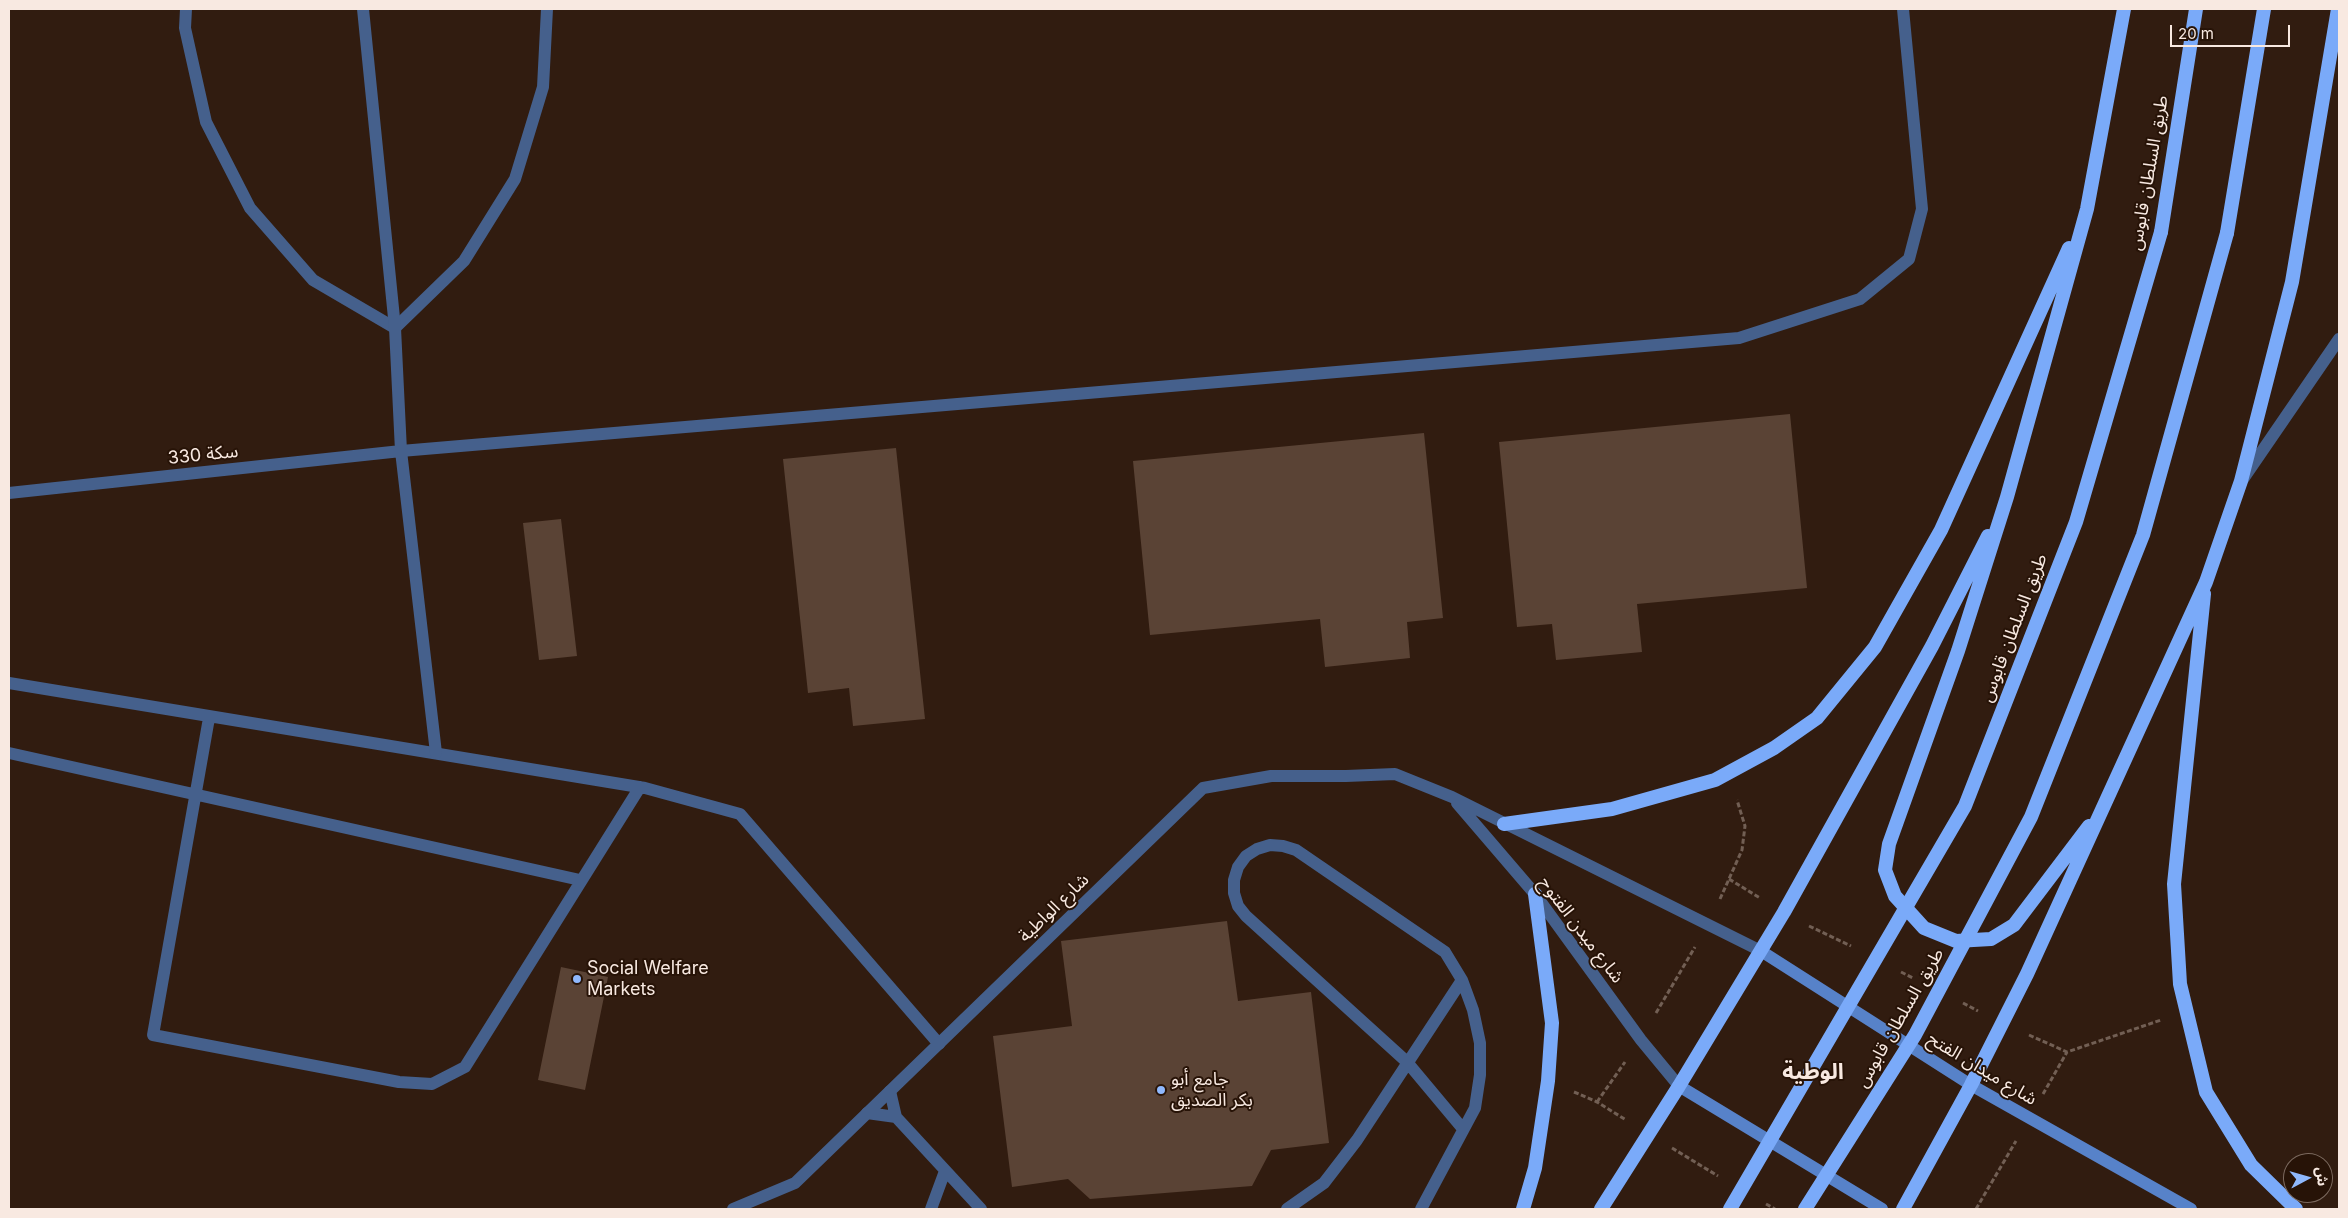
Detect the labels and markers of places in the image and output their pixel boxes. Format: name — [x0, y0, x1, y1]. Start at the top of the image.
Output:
place label: Social Welfare Markets — [587, 958, 709, 1001]
marker: Social Welfare Markets — [571, 973, 583, 985]
place label: جامع أبو بكر الصديق — [1171, 1069, 1253, 1112]
marker: جامع أبو بكر الصديق — [1155, 1084, 1167, 1096]

